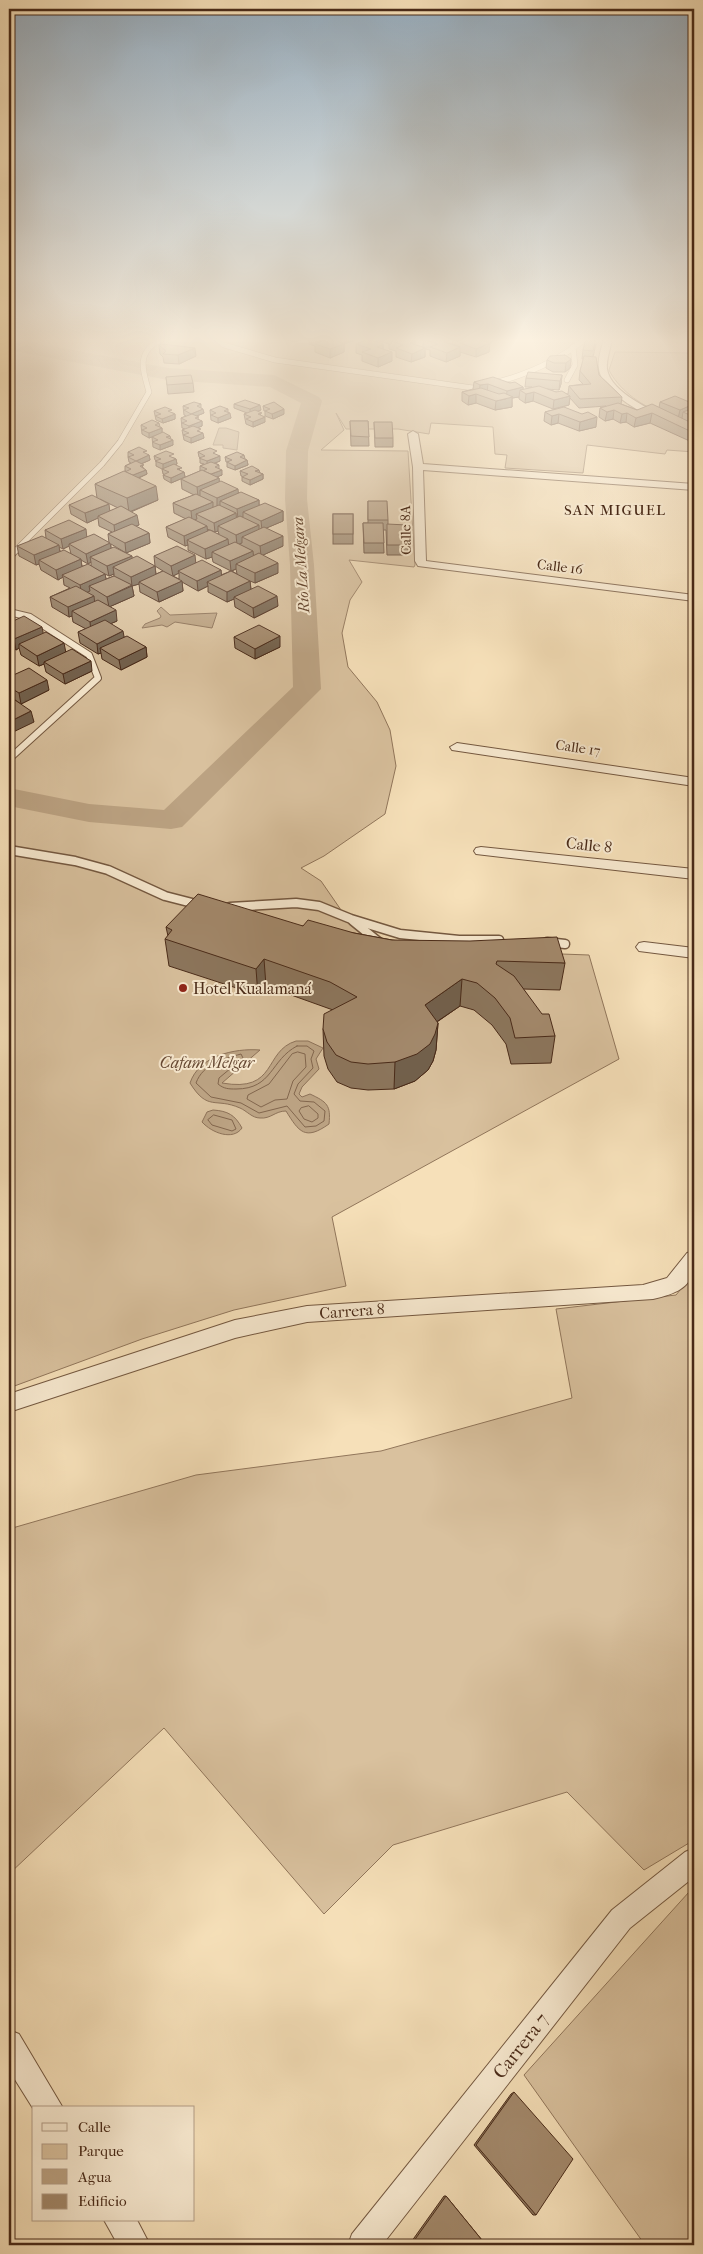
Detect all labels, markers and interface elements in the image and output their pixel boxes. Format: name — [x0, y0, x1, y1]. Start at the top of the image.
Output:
district label: SAN MIGUEL — [564, 501, 666, 519]
street label: Calle 8A — [397, 504, 415, 555]
water label: Río La Melgara — [289, 516, 313, 615]
street label: Calle 16 — [536, 556, 584, 578]
street label: Calle 17 — [554, 736, 602, 760]
street label: Calle 8 — [565, 833, 613, 857]
place label: Hotel Kualamaná — [193, 979, 312, 998]
marker: Hotel Kualamaná — [177, 982, 189, 994]
park label: Cafam Melgar — [160, 1053, 256, 1072]
street label: Carrera 8 — [319, 1299, 385, 1323]
street label: Carrera 7 — [489, 2009, 553, 2083]
legend — [32, 2106, 195, 2222]
text: Calle — [78, 2118, 111, 2136]
text: Parque — [78, 2142, 124, 2160]
text: Agua — [77, 2168, 112, 2186]
text: Edificio — [78, 2192, 127, 2210]

